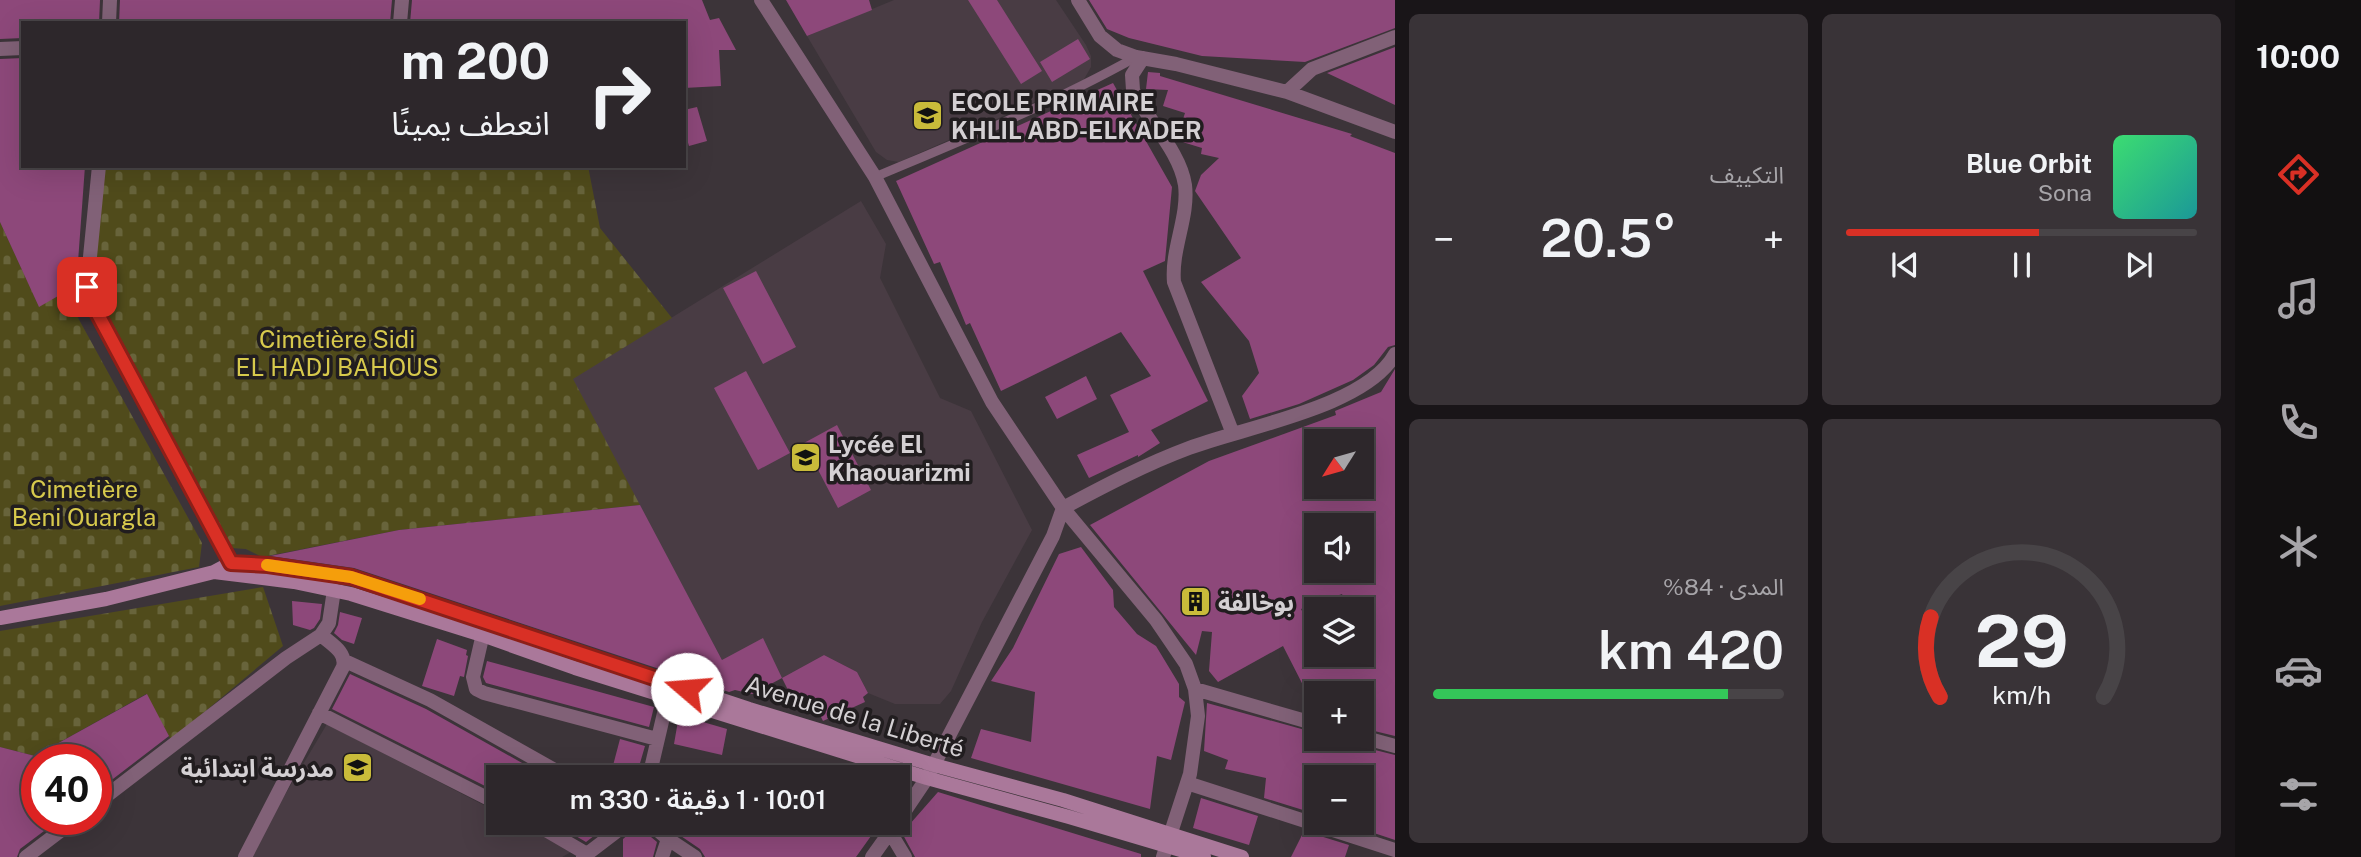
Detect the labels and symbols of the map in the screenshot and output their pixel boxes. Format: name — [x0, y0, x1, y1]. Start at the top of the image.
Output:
place label: ECOLE PRIMAIRE KHLIL ABD-ELKADER — [951, 88, 1202, 144]
school or university icon: ECOLE PRIMAIRE KHLIL ABD-ELKADER — [911, 99, 945, 133]
pin — [57, 257, 117, 317]
park label: Cimetière Sidi EL HADJ BAHOUS — [235, 325, 439, 381]
north arrow — [1304, 429, 1374, 499]
place label: Lycée El Khaouarizmi — [828, 430, 971, 486]
school or university icon: Lycée El Khaouarizmi — [788, 441, 822, 475]
park label: Cimetière Beni Ouargla — [12, 475, 156, 531]
building icon: بوخالفة — [1178, 585, 1212, 619]
place label: بوخالفة — [1218, 588, 1294, 617]
position arrow — [650, 652, 724, 726]
street label: Avenue de la Liberté — [742, 669, 968, 763]
speed limit sign: 40 — [21, 744, 112, 835]
school or university icon: مدرسة ابتدائية — [340, 751, 374, 785]
place label: مدرسة ابتدائية — [181, 754, 334, 783]

